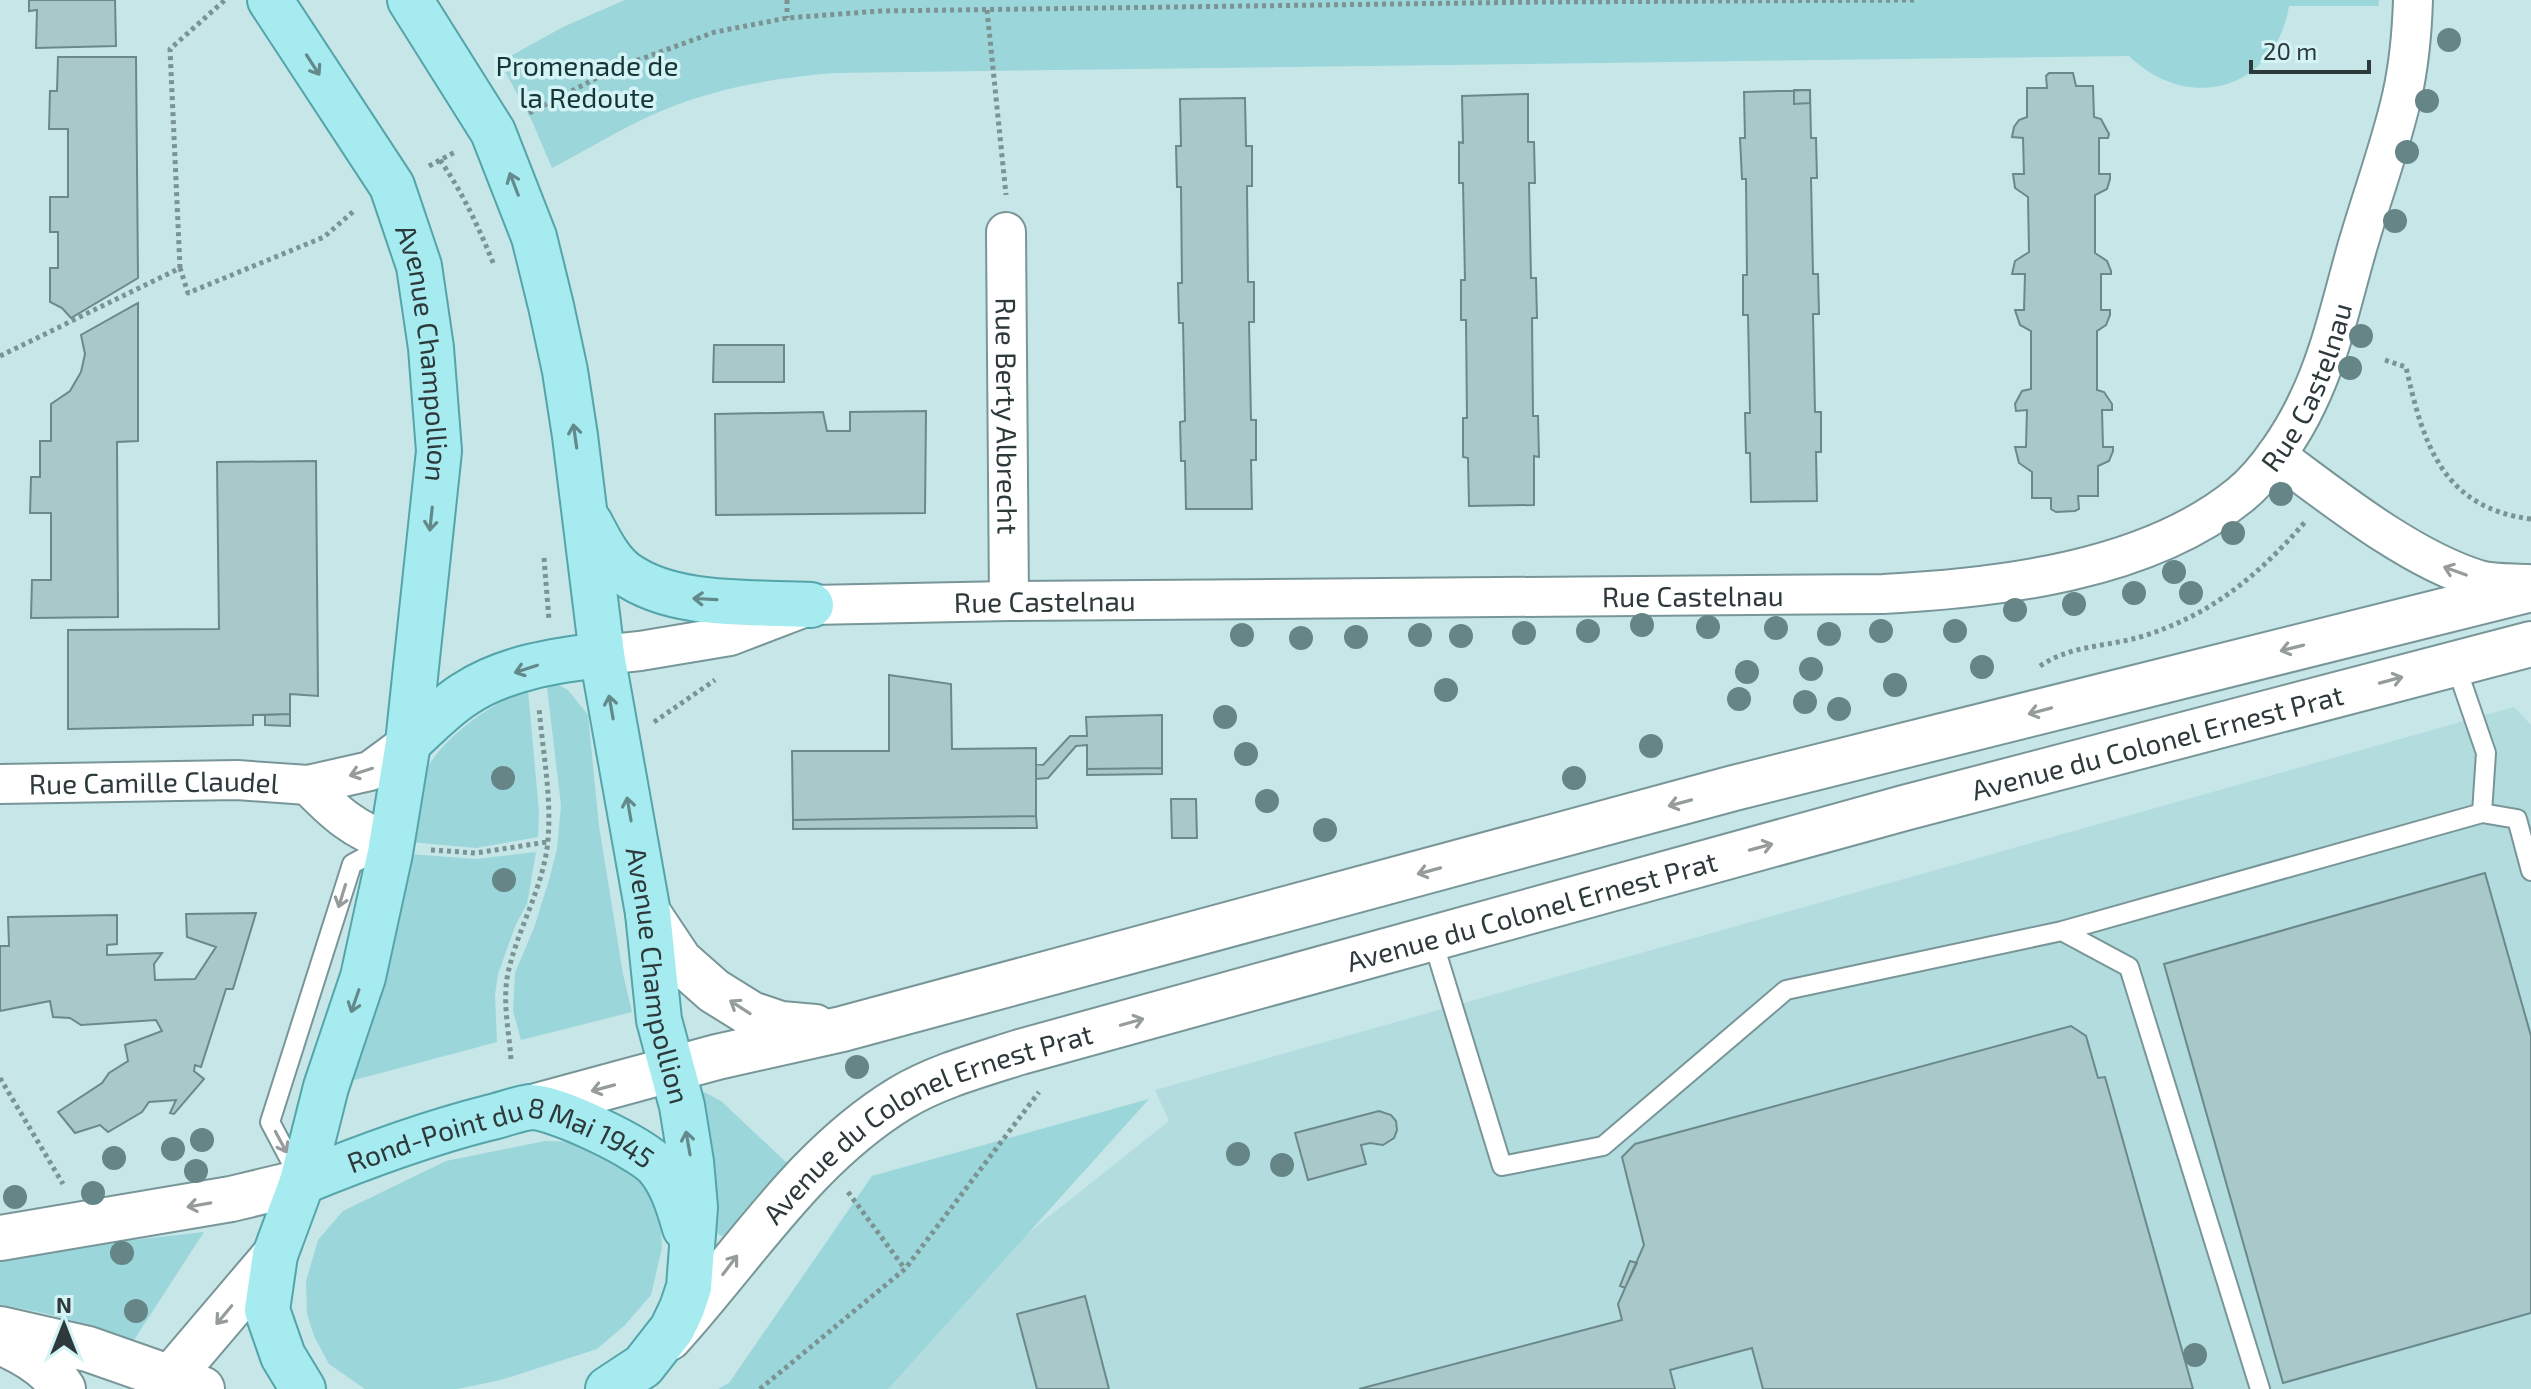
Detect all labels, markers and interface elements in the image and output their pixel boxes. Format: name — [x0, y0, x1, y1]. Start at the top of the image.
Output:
scale bar — [2251, 24, 2369, 74]
text: 20 m — [2263, 36, 2317, 65]
park label: Promenade de la Redoute — [496, 48, 678, 114]
one-way arrow — [304, 54, 321, 76]
one-way arrow — [506, 172, 520, 197]
street label: Avenue Champollion — [389, 220, 456, 484]
street label: Rue Berty Albrecht — [990, 297, 1025, 535]
street label: Rue Castelnau — [2253, 299, 2358, 478]
one-way arrow — [567, 424, 582, 449]
one-way arrow — [424, 505, 439, 532]
one-way arrow — [2443, 563, 2468, 577]
street label: Rue Castelnau — [1602, 578, 1784, 613]
street label: Rue Castelnau — [954, 583, 1136, 619]
one-way arrow — [692, 592, 719, 607]
one-way arrow — [2280, 641, 2306, 656]
one-way arrow — [513, 663, 538, 678]
one-way arrow — [2377, 672, 2403, 687]
street label: Avenue du Colonel Ernest Prat — [1968, 677, 2347, 807]
one-way arrow — [603, 695, 618, 720]
one-way arrow — [2028, 704, 2053, 719]
street label: Rue Camille Claudel — [28, 763, 281, 801]
one-way arrow — [349, 765, 374, 780]
one-way arrow — [621, 796, 636, 822]
one-way arrow — [1667, 796, 1693, 811]
one-way arrow — [1747, 839, 1773, 854]
street label: Avenue du Colonel Ernest Prat — [1343, 843, 1721, 978]
street label: Avenue Champollion — [620, 844, 698, 1107]
one-way arrow — [1416, 865, 1442, 880]
one-way arrow — [334, 882, 349, 908]
one-way arrow — [347, 988, 362, 1013]
one-way arrow — [729, 999, 751, 1015]
one-way arrow — [1119, 1014, 1145, 1029]
street label: Avenue du Colonel Ernest Prat — [755, 1016, 1096, 1230]
one-way arrow — [590, 1081, 616, 1096]
text: Rond-Point du 8 Mai 1945 — [342, 1089, 661, 1179]
one-way arrow — [273, 1130, 289, 1153]
one-way arrow — [680, 1131, 695, 1156]
street label: Rond-Point du 8 Mai 1945 — [336, 1150, 660, 1190]
one-way arrow — [187, 1198, 212, 1213]
one-way arrow — [722, 1255, 739, 1276]
north arrow — [24, 1285, 104, 1365]
text: N — [56, 1291, 72, 1317]
one-way arrow — [215, 1304, 233, 1324]

